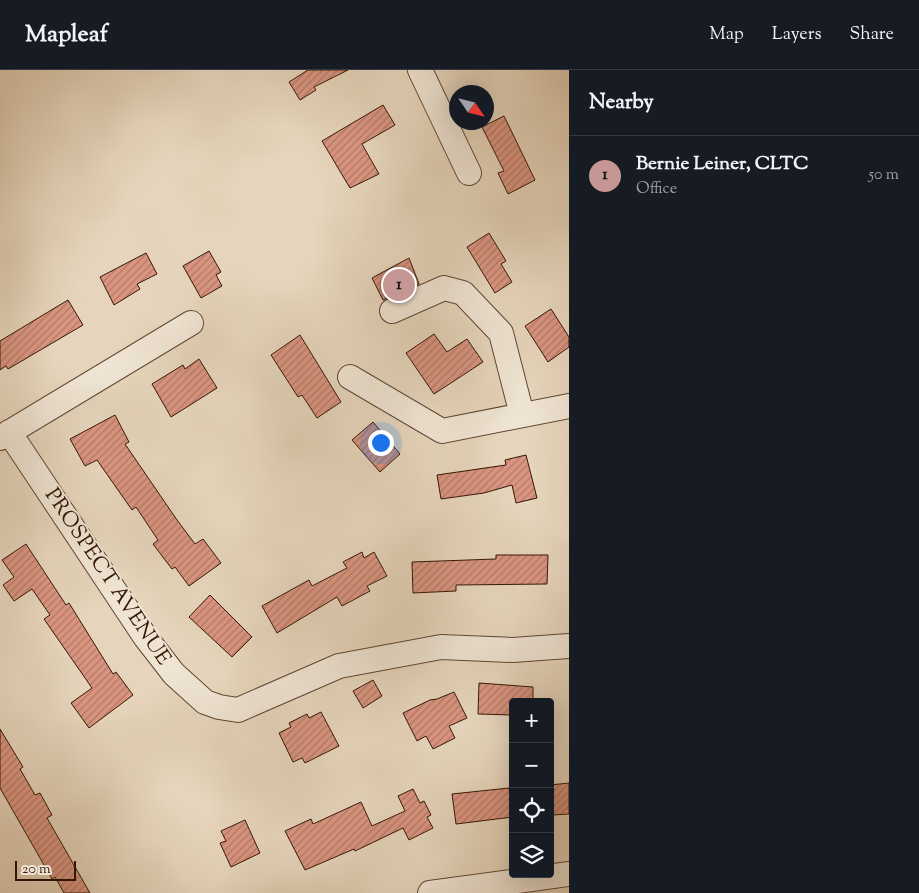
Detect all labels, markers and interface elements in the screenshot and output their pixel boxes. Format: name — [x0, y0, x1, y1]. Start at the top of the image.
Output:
text: Mapleaf — [25, 18, 108, 52]
text: Map — [709, 22, 744, 48]
text: Layers — [772, 22, 822, 48]
text: Share — [850, 22, 894, 48]
north arrow — [449, 85, 494, 130]
text: Nearby — [589, 88, 654, 118]
text: Bernie Leiner, CLTC — [636, 151, 809, 178]
text: 1 — [602, 164, 608, 187]
text: 50 m — [868, 164, 899, 187]
text: Office — [636, 178, 677, 201]
pin: 1 — [383, 266, 415, 304]
your location — [368, 430, 394, 456]
street label: PROSPECT AVENUE — [36, 483, 178, 672]
map controls — [509, 698, 554, 878]
button: + — [509, 698, 554, 743]
button: − — [509, 743, 554, 788]
button: locate — [509, 788, 554, 833]
button: layers — [509, 833, 554, 878]
scale bar — [15, 858, 76, 881]
text: 20 m — [22, 860, 51, 880]

